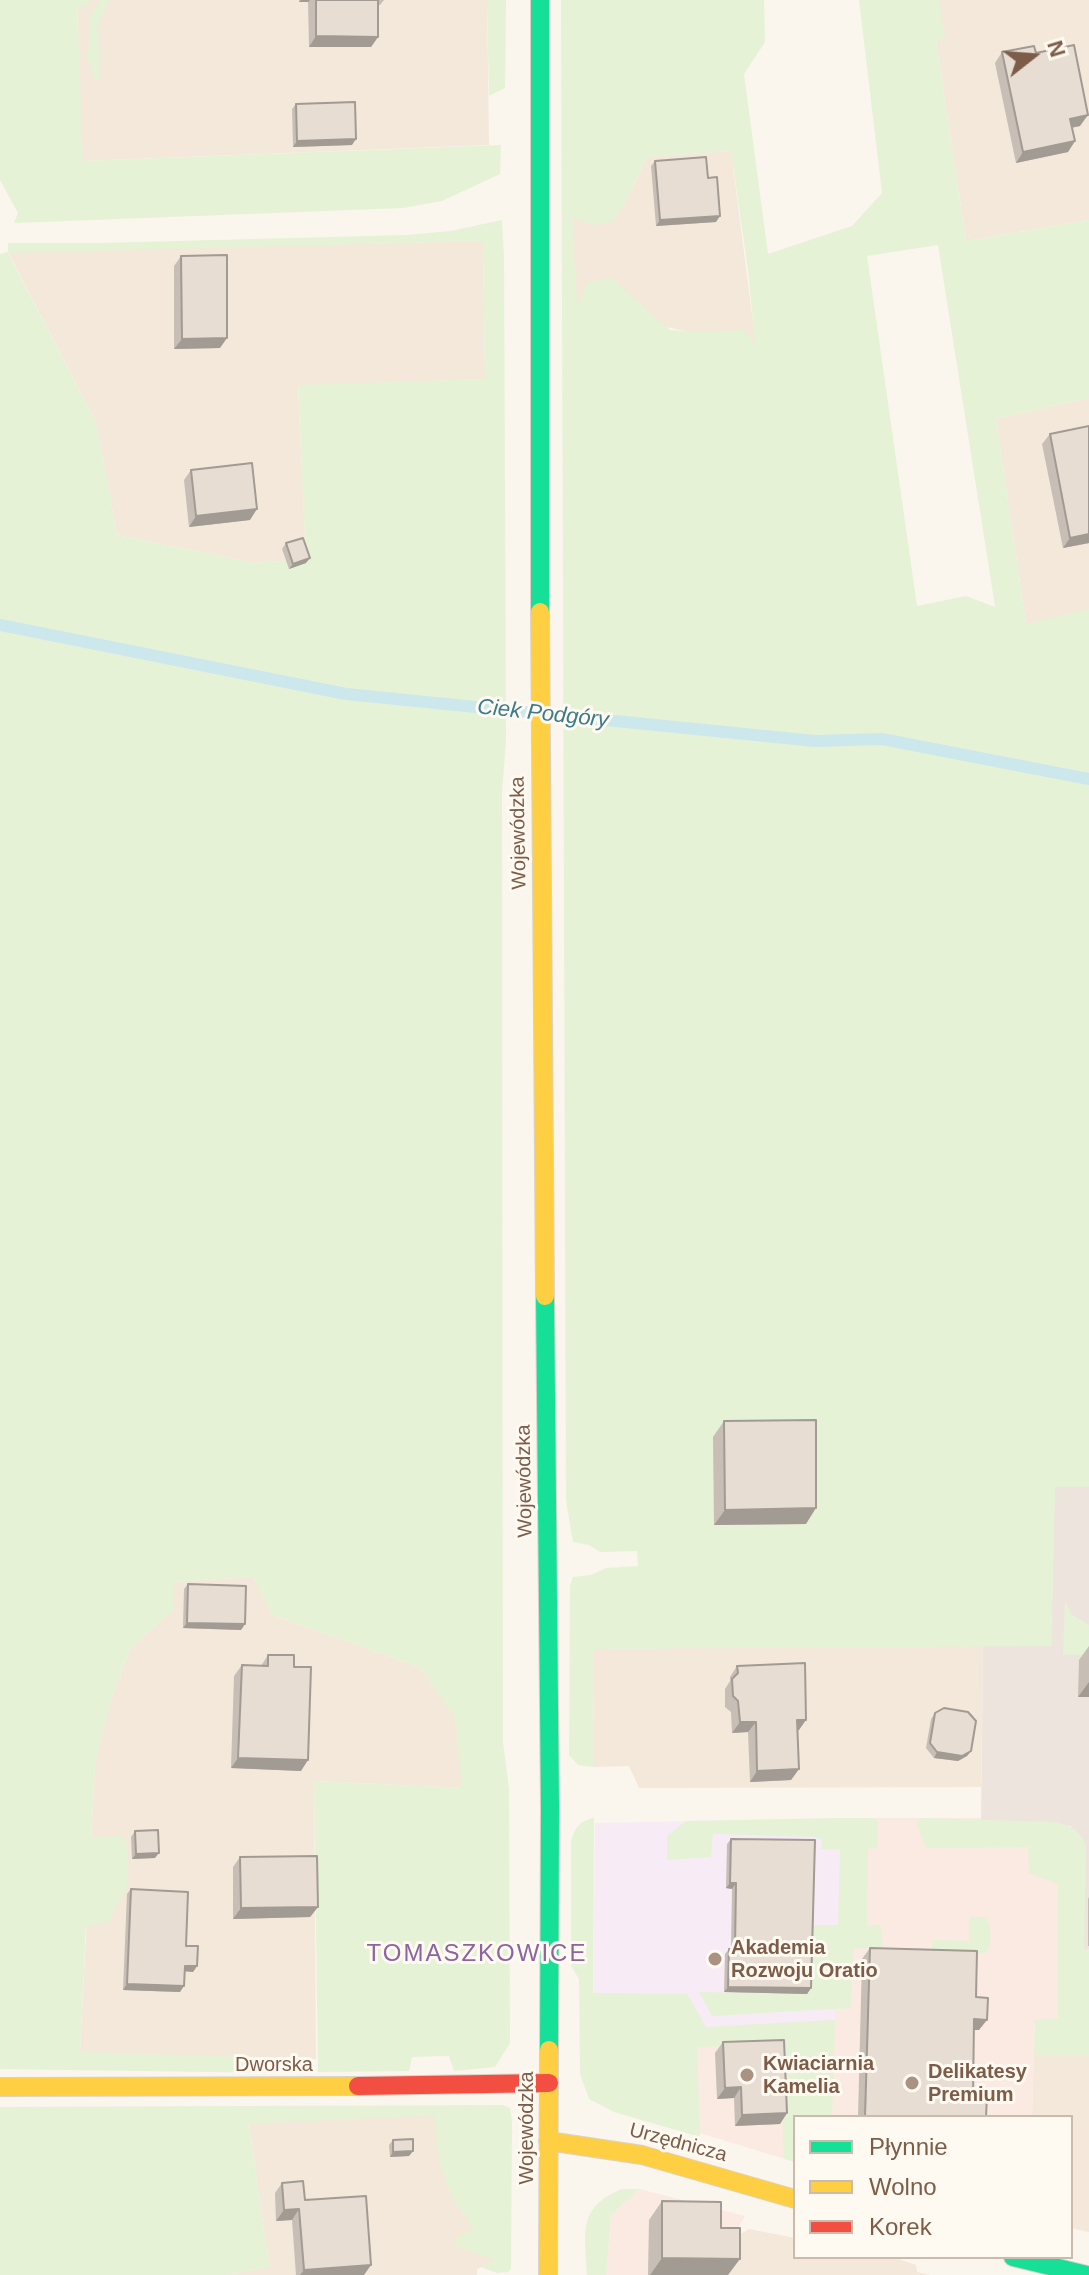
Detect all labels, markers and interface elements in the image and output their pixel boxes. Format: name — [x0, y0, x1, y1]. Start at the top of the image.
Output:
north arrow — [993, 16, 1073, 96]
text: N — [1042, 38, 1071, 60]
water label: Ciek Podgóry — [476, 694, 610, 734]
street label: Wojewódzka — [506, 776, 532, 890]
street label: Wojewódzka — [512, 1424, 538, 1538]
place label: Akademia Rozwoju Oratio — [731, 1936, 878, 1983]
district label: TOMASZKOWICE — [367, 1940, 587, 1968]
marker: Akademia Rozwoju Oratio — [706, 1950, 724, 1968]
place label: Kwiaciarnia Kamelia — [763, 2052, 874, 2099]
street label: Dworska — [235, 2053, 313, 2077]
place label: Delikatesy Premium — [928, 2060, 1027, 2107]
marker: Kwiaciarnia Kamelia — [738, 2066, 756, 2084]
street label: Wojewódzka — [515, 2071, 539, 2185]
marker: Delikatesy Premium — [903, 2074, 921, 2092]
legend — [793, 2115, 1073, 2259]
street label: Urzędnicza — [627, 2118, 729, 2168]
text: Płynnie — [869, 2133, 948, 2160]
text: Wolno — [869, 2173, 937, 2200]
text: Korek — [869, 2213, 932, 2240]

